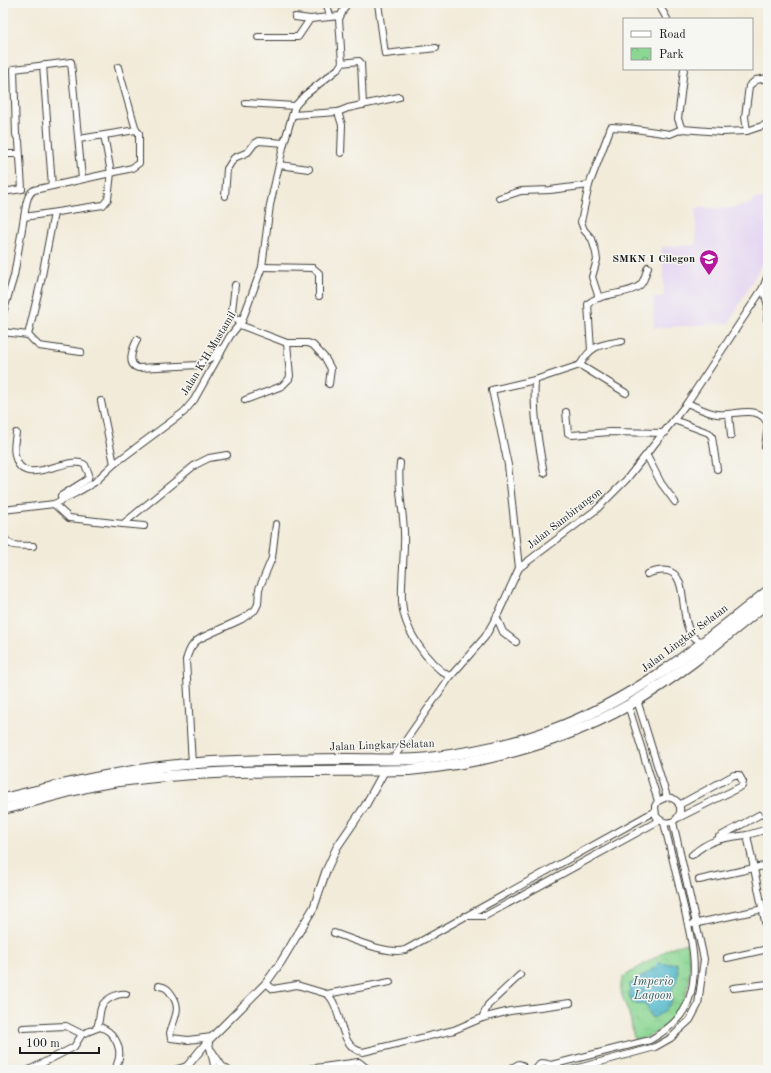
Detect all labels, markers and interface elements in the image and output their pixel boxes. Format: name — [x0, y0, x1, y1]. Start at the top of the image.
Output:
legend — [623, 18, 753, 70]
text: Road — [659, 29, 686, 41]
text: Park — [659, 49, 684, 61]
school or university icon: SMKN 1 Cilegon — [698, 248, 720, 276]
place label: SMKN 1 Cilegon — [612, 254, 695, 265]
street label: Jalan K.H Mustamil — [180, 310, 238, 398]
street label: Jalan Sambirangon — [526, 486, 605, 552]
street label: Jalan Lingkar Selatan — [640, 603, 730, 675]
street label: Jalan Lingkar Selatan — [329, 739, 435, 753]
water label: Imperio Lagoon — [632, 976, 674, 1002]
scale bar — [20, 1029, 99, 1055]
text: 100 m — [26, 1038, 60, 1050]

